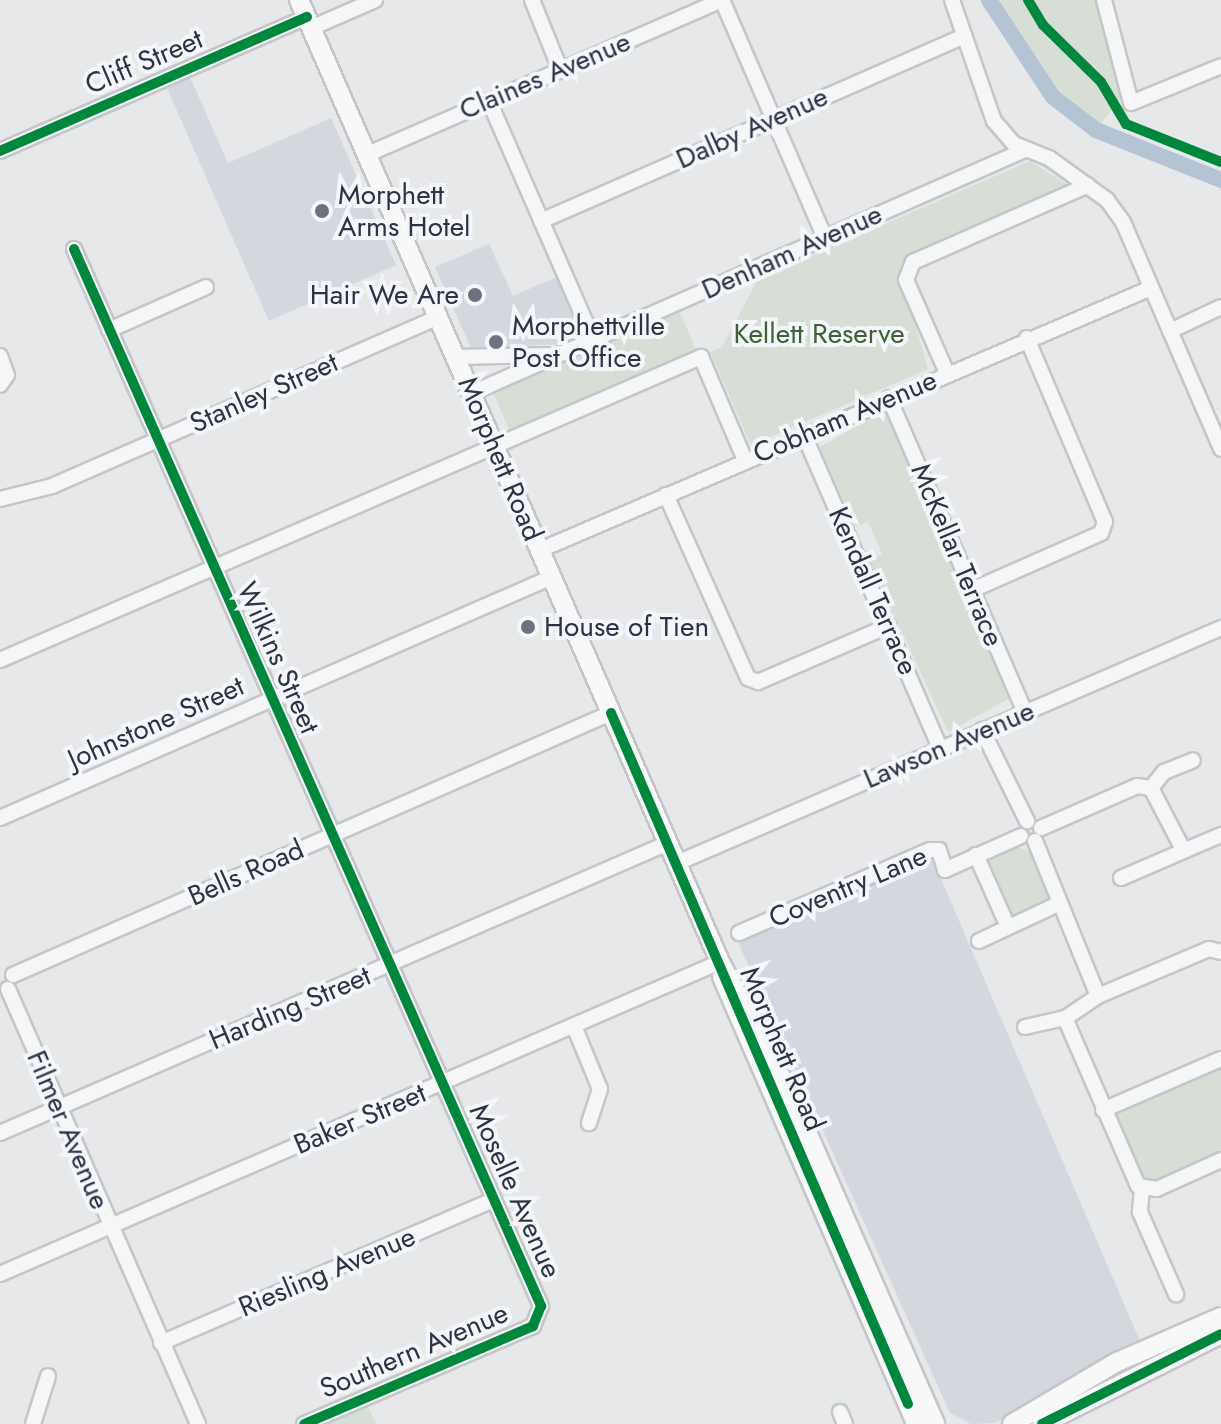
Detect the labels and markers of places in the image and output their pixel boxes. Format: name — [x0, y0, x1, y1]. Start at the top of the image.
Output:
place label: Morphett Arms Hotel — [338, 178, 470, 244]
marker: Morphett Arms Hotel — [313, 202, 331, 220]
place label: Hair We Are — [310, 278, 459, 312]
marker: Hair We Are — [466, 286, 484, 304]
place label: Morphettville Post Office — [512, 309, 665, 375]
marker: Morphettville Post Office — [487, 333, 505, 351]
place label: House of Tien — [544, 610, 709, 644]
marker: House of Tien — [519, 618, 537, 636]

